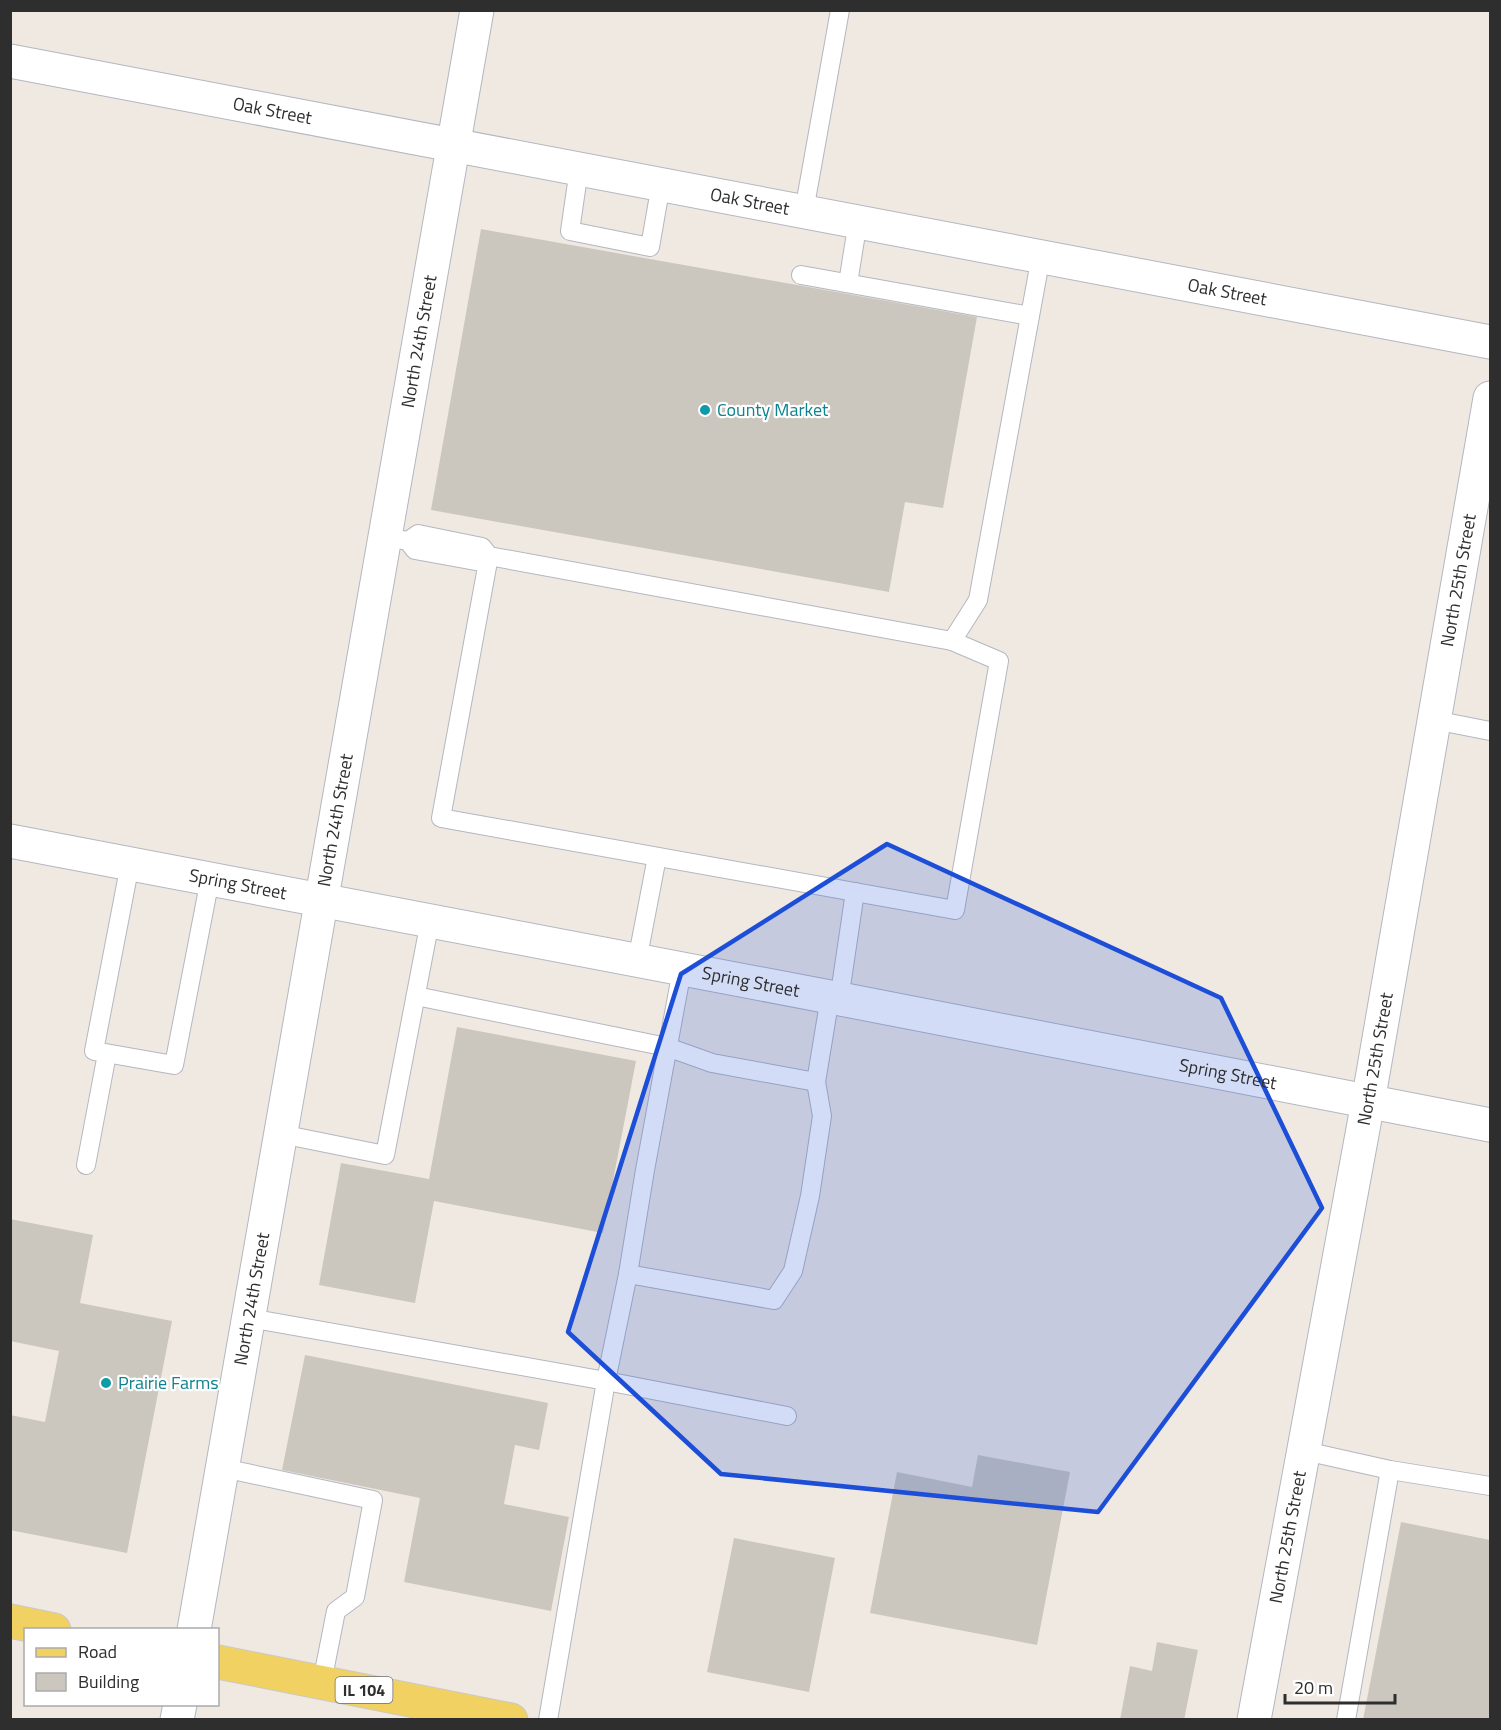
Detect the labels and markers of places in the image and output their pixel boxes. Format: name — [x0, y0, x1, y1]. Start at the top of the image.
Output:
place label: County Market — [717, 396, 829, 423]
marker: County Market — [698, 403, 712, 417]
place label: Prairie Farms — [118, 1369, 219, 1396]
marker: Prairie Farms — [99, 1376, 113, 1390]

